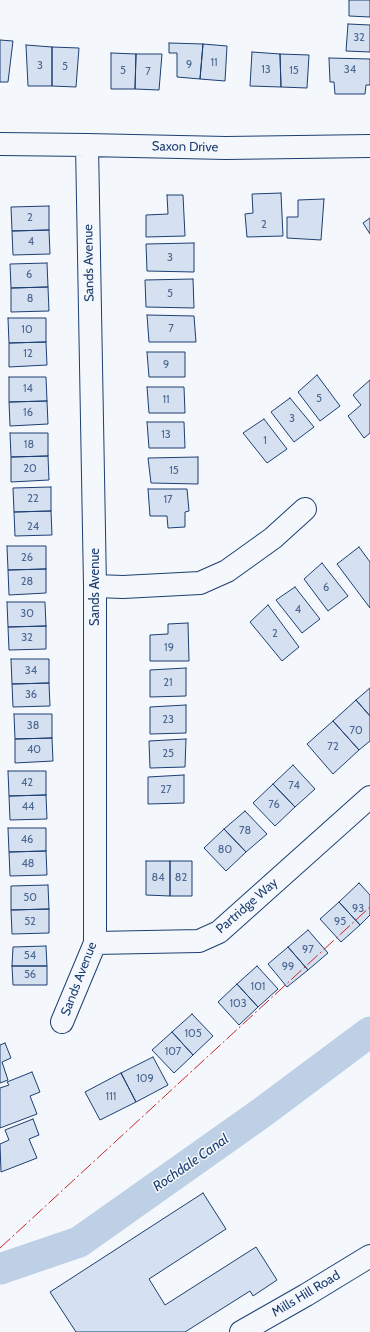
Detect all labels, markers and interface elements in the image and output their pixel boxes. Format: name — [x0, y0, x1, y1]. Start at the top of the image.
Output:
house number: 32 — [353, 31, 365, 45]
house number: 11 — [210, 56, 218, 70]
house number: 9 — [186, 58, 192, 72]
house number: 3 — [37, 59, 43, 73]
house number: 5 — [62, 60, 68, 74]
house number: 13 — [261, 63, 271, 77]
house number: 34 — [344, 63, 356, 77]
house number: 5 — [120, 64, 126, 78]
house number: 15 — [289, 64, 299, 78]
house number: 7 — [145, 65, 151, 79]
street label: Saxon Drive — [152, 139, 218, 155]
house number: 2 — [27, 211, 33, 225]
house number: 2 — [261, 218, 267, 232]
street label: Sands Avenue — [81, 224, 97, 302]
house number: 4 — [28, 235, 34, 249]
house number: 3 — [167, 251, 173, 265]
house number: 6 — [26, 268, 32, 282]
house number: 5 — [167, 287, 173, 301]
house number: 8 — [27, 292, 33, 306]
house number: 7 — [168, 322, 174, 336]
house number: 10 — [21, 323, 33, 337]
house number: 12 — [23, 347, 33, 361]
house number: 9 — [163, 358, 169, 372]
house number: 14 — [23, 382, 33, 396]
house number: 5 — [316, 392, 322, 406]
house number: 11 — [162, 393, 170, 407]
house number: 16 — [23, 406, 33, 420]
house number: 3 — [289, 412, 295, 426]
house number: 13 — [161, 428, 171, 442]
house number: 1 — [263, 434, 267, 448]
house number: 18 — [24, 438, 34, 452]
house number: 20 — [23, 462, 37, 476]
house number: 15 — [169, 464, 179, 478]
house number: 22 — [27, 492, 39, 506]
house number: 17 — [163, 493, 173, 507]
house number: 24 — [27, 520, 39, 534]
street label: Sands Avenue — [87, 548, 103, 626]
house number: 26 — [21, 551, 33, 565]
house number: 28 — [21, 575, 33, 589]
house number: 6 — [323, 581, 329, 595]
house number: 4 — [295, 603, 301, 617]
house number: 30 — [20, 607, 34, 621]
house number: 2 — [272, 627, 278, 641]
house number: 32 — [21, 631, 33, 645]
house number: 19 — [164, 641, 174, 655]
house number: 34 — [25, 664, 37, 678]
house number: 21 — [163, 676, 173, 690]
house number: 36 — [25, 688, 37, 702]
house number: 23 — [162, 713, 174, 727]
house number: 38 — [27, 719, 39, 733]
house number: 70 — [349, 724, 363, 738]
house number: 72 — [327, 740, 339, 754]
house number: 40 — [27, 743, 41, 757]
house number: 25 — [162, 747, 174, 761]
house number: 42 — [21, 776, 33, 790]
house number: 74 — [288, 779, 300, 793]
house number: 27 — [160, 783, 172, 797]
house number: 76 — [268, 798, 280, 812]
house number: 44 — [22, 800, 34, 814]
house number: 78 — [239, 824, 251, 838]
house number: 46 — [21, 833, 33, 847]
house number: 80 — [218, 843, 232, 857]
house number: 48 — [21, 857, 35, 871]
house number: 84 — [151, 871, 165, 885]
house number: 82 — [175, 871, 187, 885]
street label: Partridge Way — [213, 875, 281, 937]
house number: 50 — [23, 891, 37, 905]
house number: 93 — [352, 902, 364, 916]
house number: 52 — [24, 915, 36, 929]
house number: 95 — [334, 915, 346, 929]
street label: Sands Avenue — [58, 940, 100, 1018]
house number: 97 — [302, 943, 314, 957]
house number: 54 — [24, 949, 36, 963]
house number: 99 — [282, 960, 294, 974]
house number: 56 — [24, 968, 36, 982]
house number: 101 — [251, 980, 265, 994]
house number: 103 — [229, 997, 247, 1011]
house number: 105 — [184, 1027, 202, 1041]
house number: 107 — [165, 1045, 181, 1059]
house number: 109 — [136, 1072, 154, 1086]
house number: 111 — [106, 1090, 116, 1104]
water label: Rochdale Canal — [150, 1131, 232, 1195]
street label: Mills Hill Road — [269, 1268, 343, 1320]

